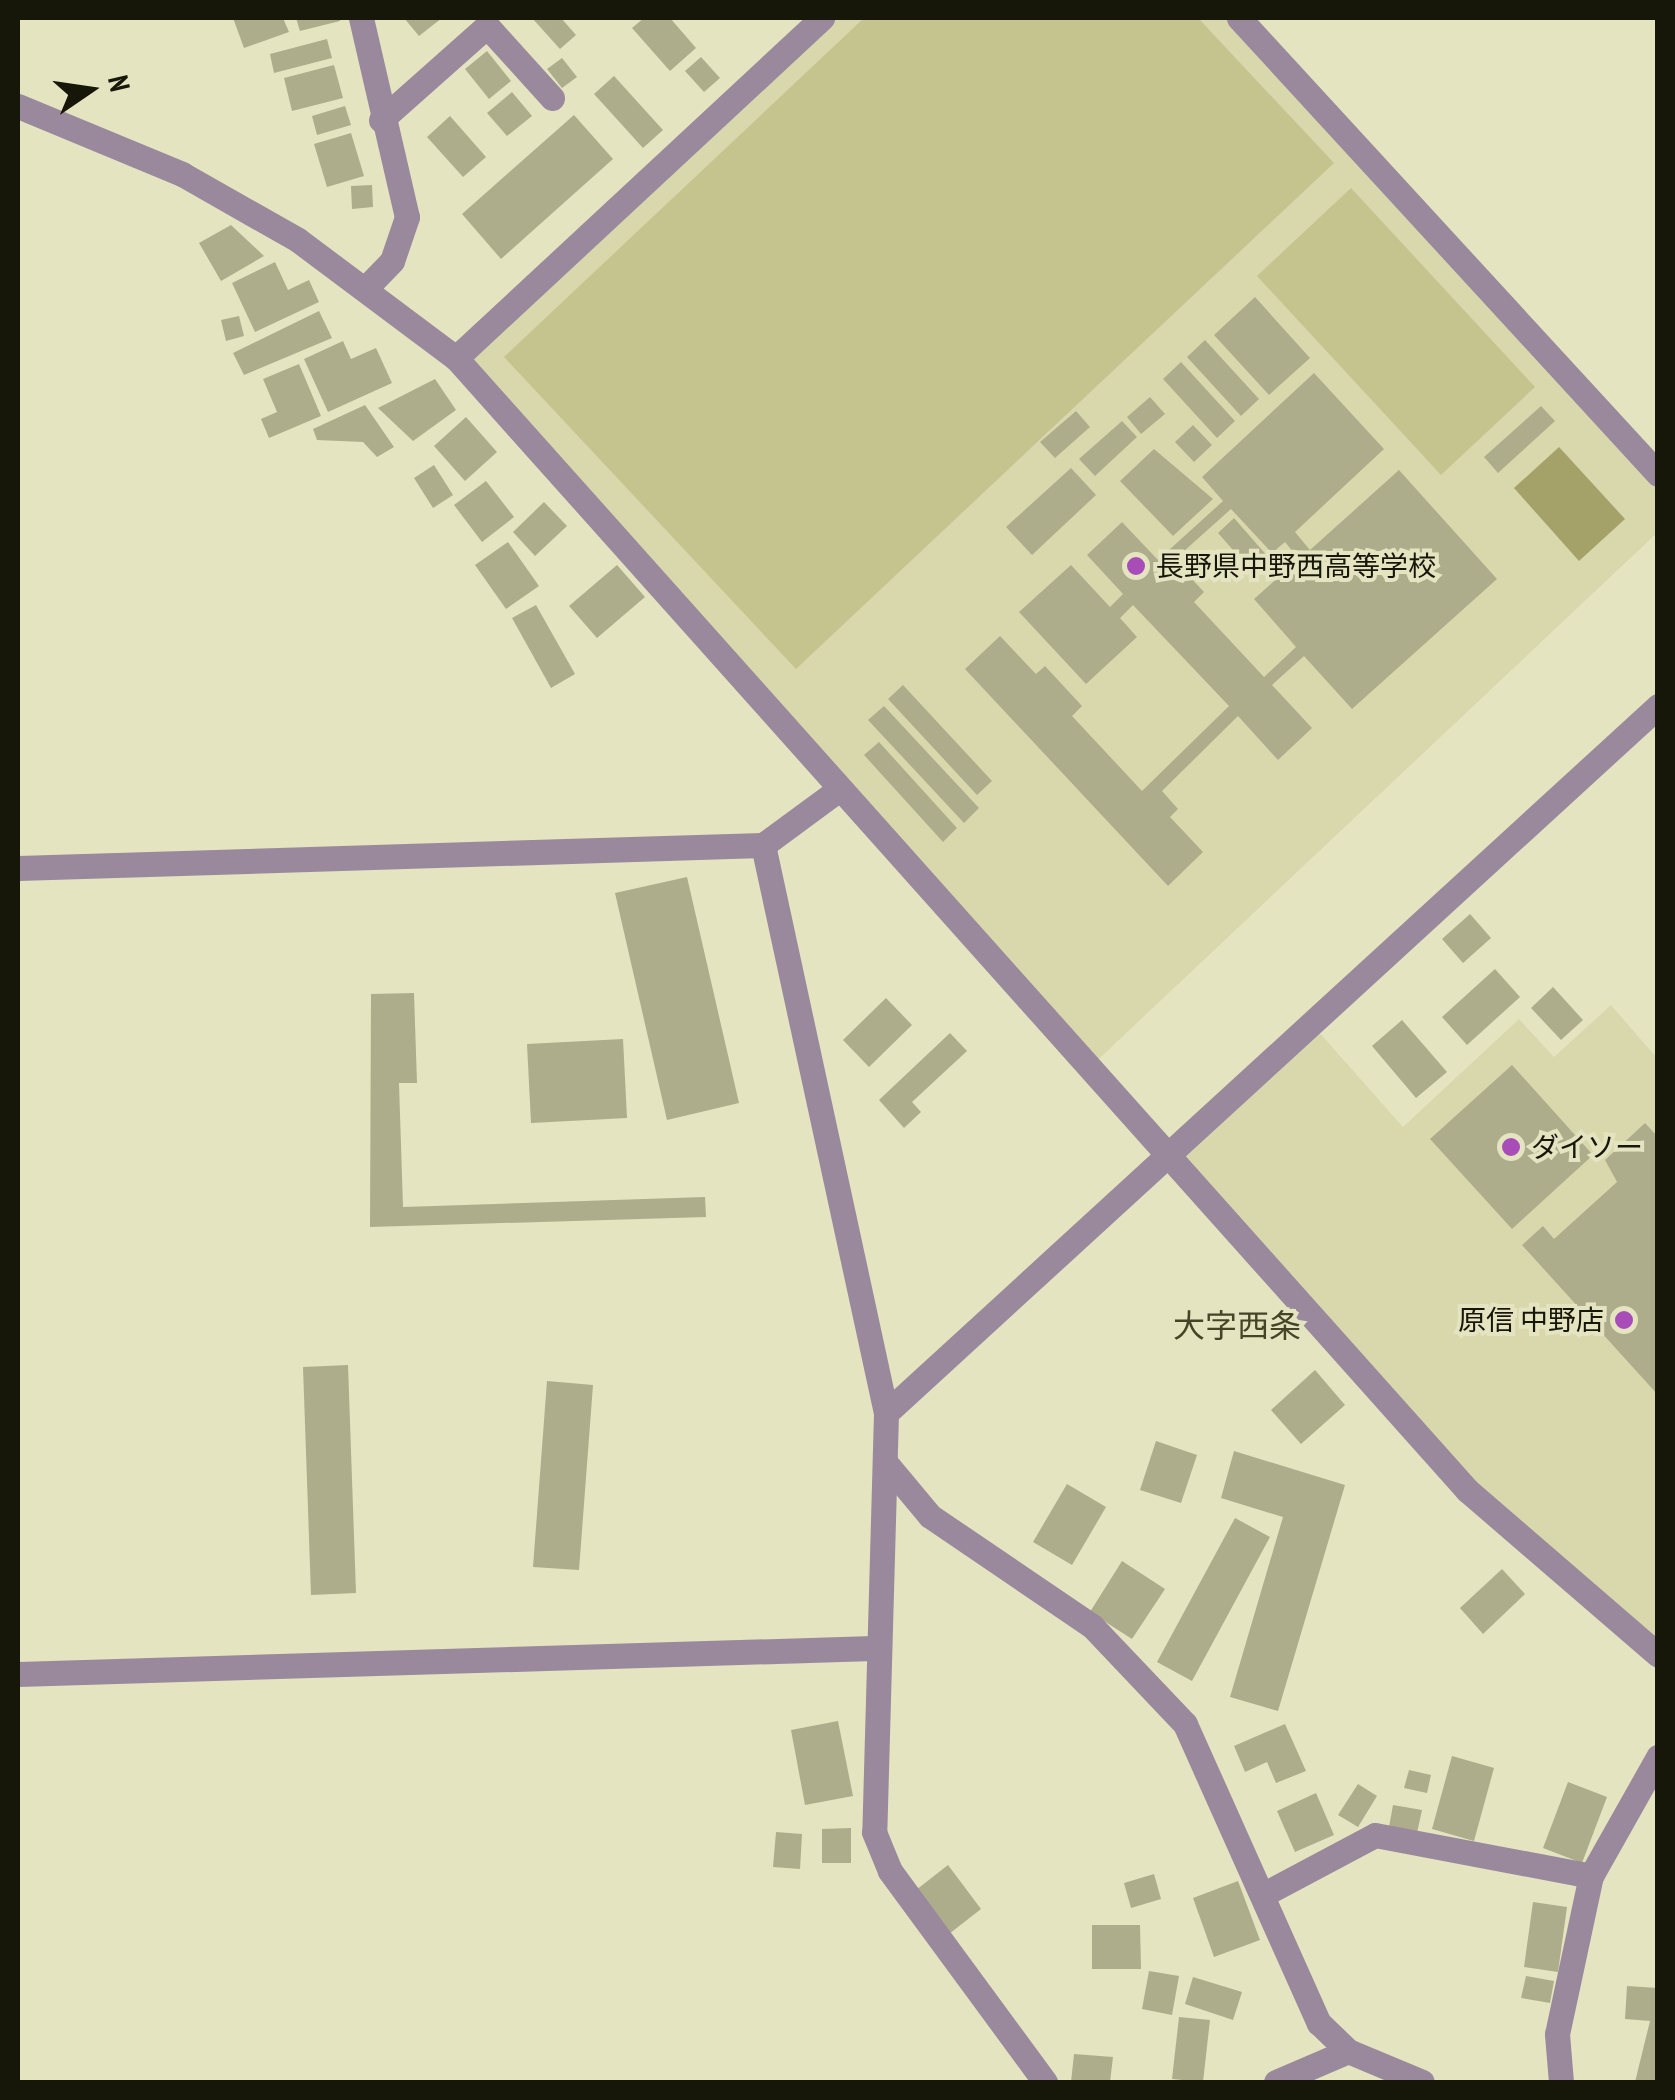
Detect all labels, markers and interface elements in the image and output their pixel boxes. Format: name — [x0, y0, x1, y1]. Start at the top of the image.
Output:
north arrow — [40, 40, 140, 140]
text: N — [100, 72, 139, 95]
place label: 長野県中野西高等学校 — [1156, 549, 1436, 583]
marker: 長野県中野西高等学校 — [1125, 555, 1147, 577]
place label: ダイソー — [1531, 1130, 1643, 1164]
marker: ダイソー — [1500, 1136, 1522, 1158]
place label: 原信 中野店 — [1458, 1303, 1604, 1337]
district label: 大字西条 — [1173, 1306, 1301, 1344]
marker: 原信 中野店 — [1613, 1309, 1635, 1331]

